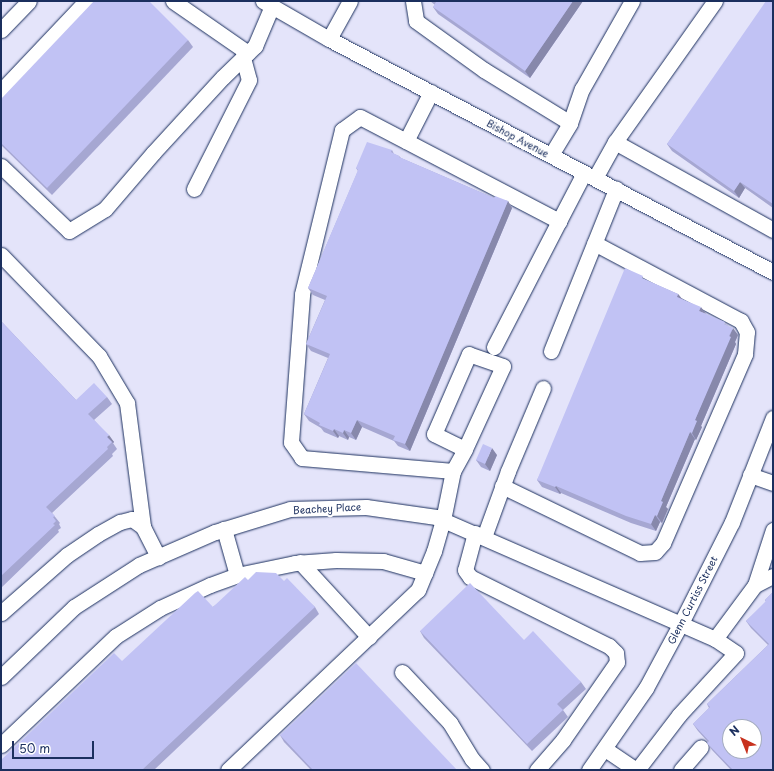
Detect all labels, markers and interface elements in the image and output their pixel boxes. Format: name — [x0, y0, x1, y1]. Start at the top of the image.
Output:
street label: Bishop Avenue — [485, 116, 551, 160]
street label: Beachey Place — [292, 500, 362, 516]
street label: Glenn Curtiss Street — [664, 553, 720, 647]
north arrow — [722, 719, 762, 759]
text: N — [725, 721, 743, 740]
scale bar — [14, 733, 96, 759]
text: 50 m — [19, 739, 50, 757]

